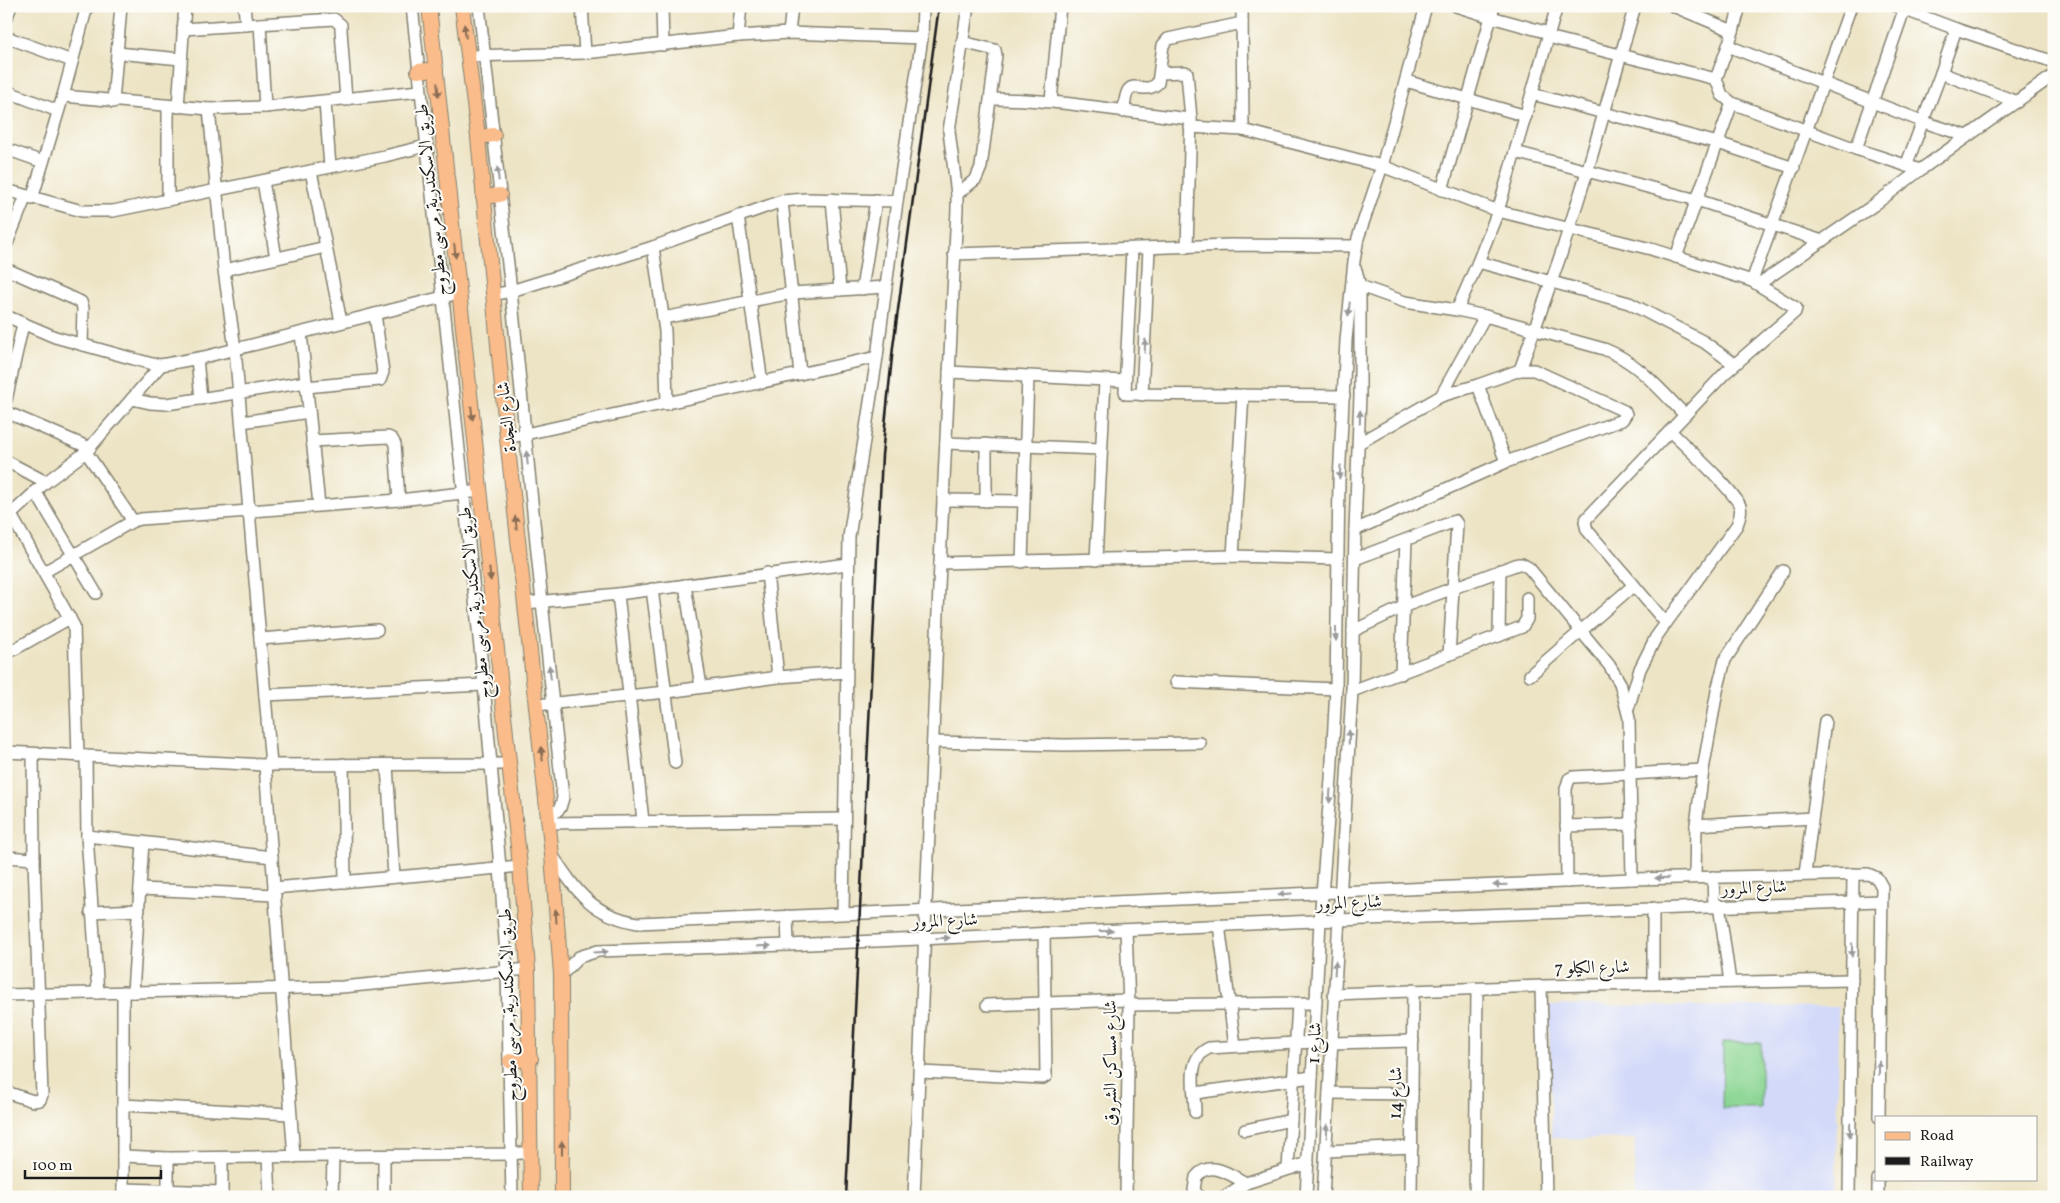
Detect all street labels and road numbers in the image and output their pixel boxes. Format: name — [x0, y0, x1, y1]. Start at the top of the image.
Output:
street label: طريق الاسكندرية, مرسى مطروح — [410, 102, 457, 297]
street label: شارع النجدة — [491, 380, 525, 453]
street label: طريق الاسكندرية, مرسى مطروح — [453, 505, 500, 700]
street label: شارع المرور — [1719, 875, 1787, 903]
street label: شارع المرور — [1314, 890, 1382, 918]
street label: طريق الاسكندرية, مرسى مطروح — [494, 908, 527, 1102]
street label: شارع المرور — [910, 908, 978, 936]
street label: شارع الكيلو 7 — [1554, 955, 1630, 983]
street label: شارع مساكن الشروق — [1099, 1000, 1125, 1126]
street label: شارع 1 — [1302, 1022, 1330, 1065]
street label: شارع 14 — [1384, 1067, 1410, 1120]

